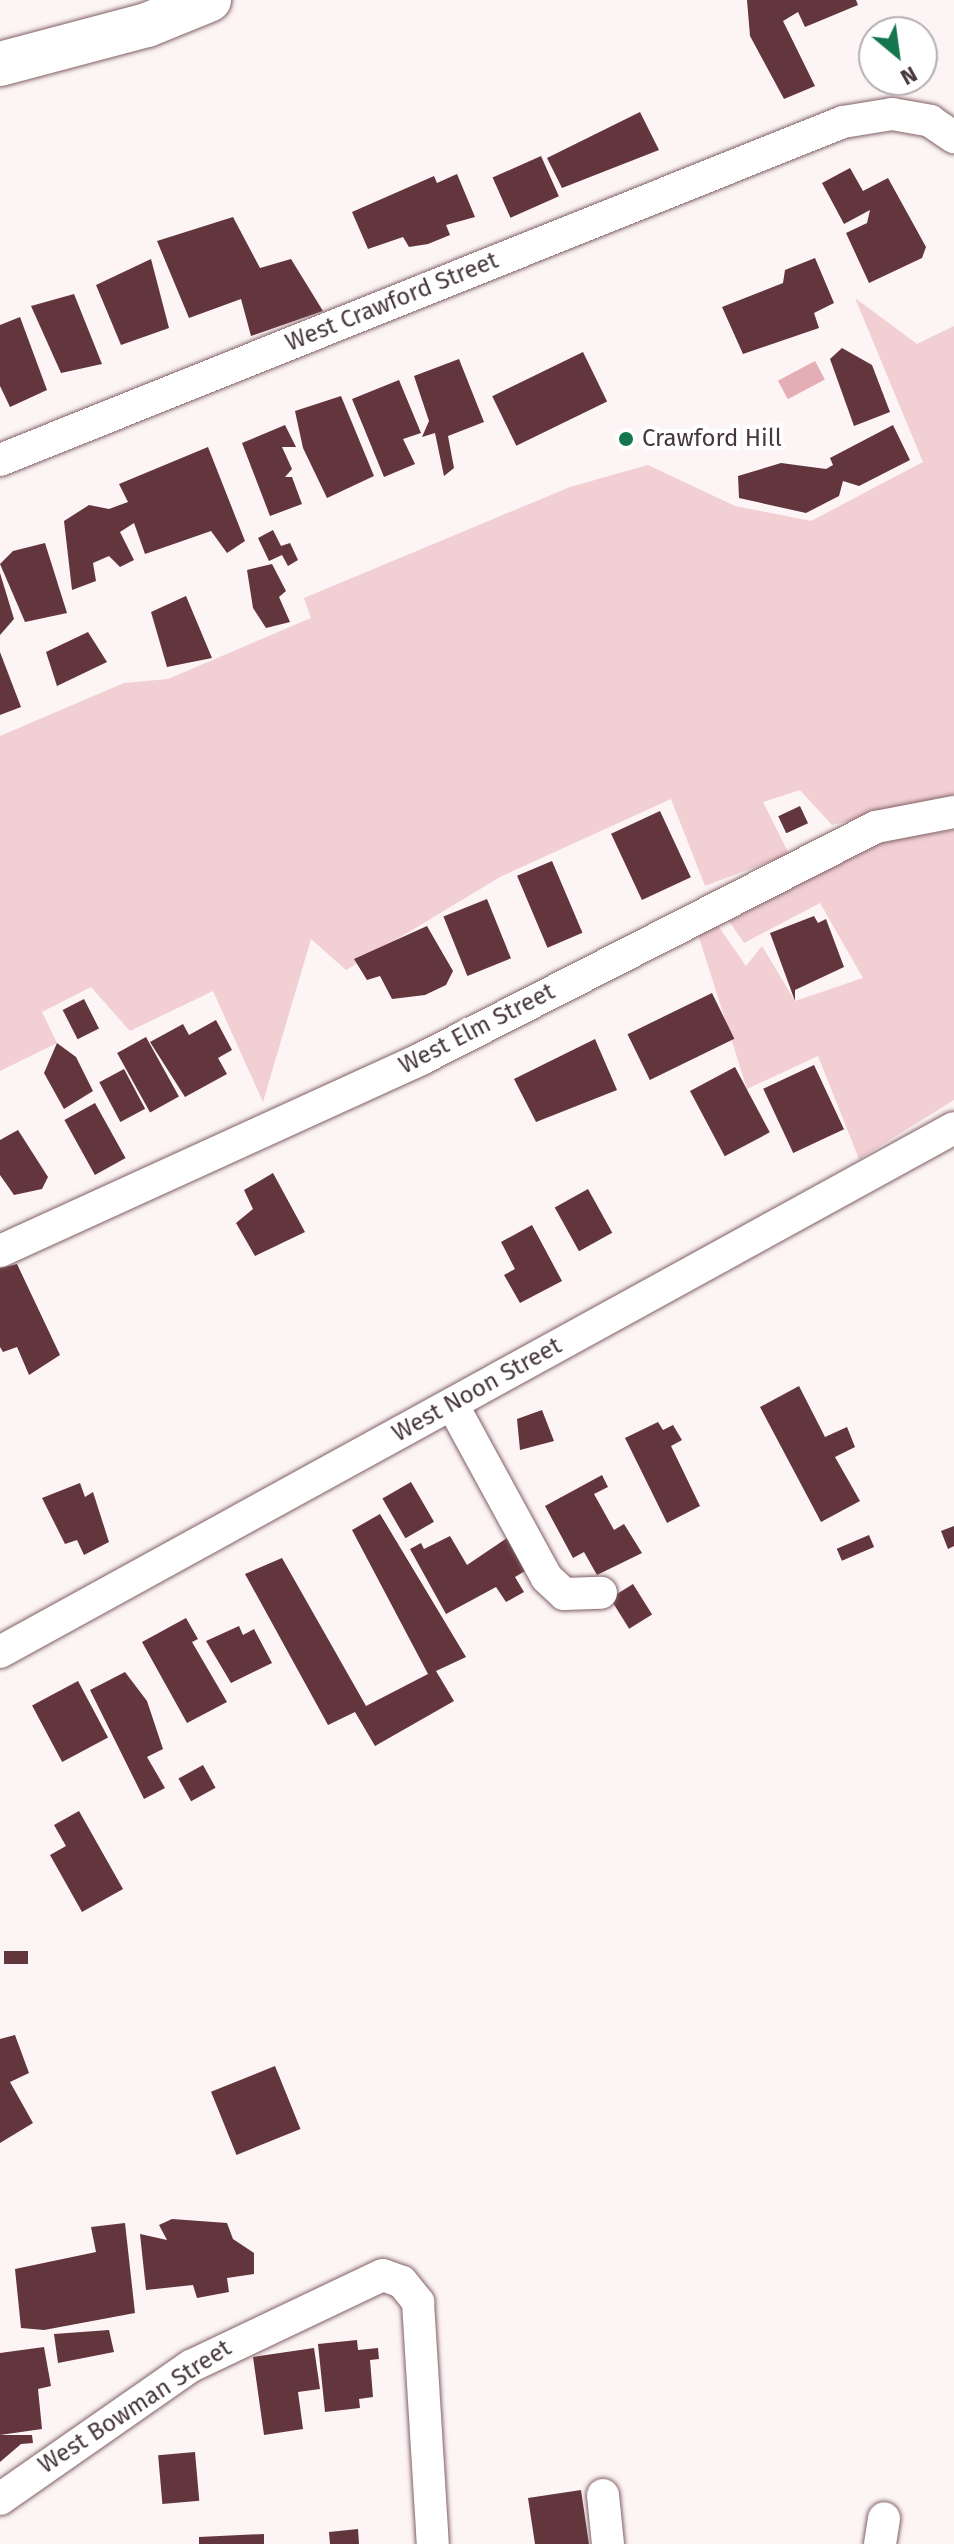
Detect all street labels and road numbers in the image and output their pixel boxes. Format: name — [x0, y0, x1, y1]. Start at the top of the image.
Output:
street label: West Crawford Street — [281, 246, 503, 358]
street label: West Elm Street — [394, 977, 560, 1081]
street label: West Noon Street — [387, 1332, 567, 1448]
street label: West Bowman Street — [33, 2334, 237, 2480]

